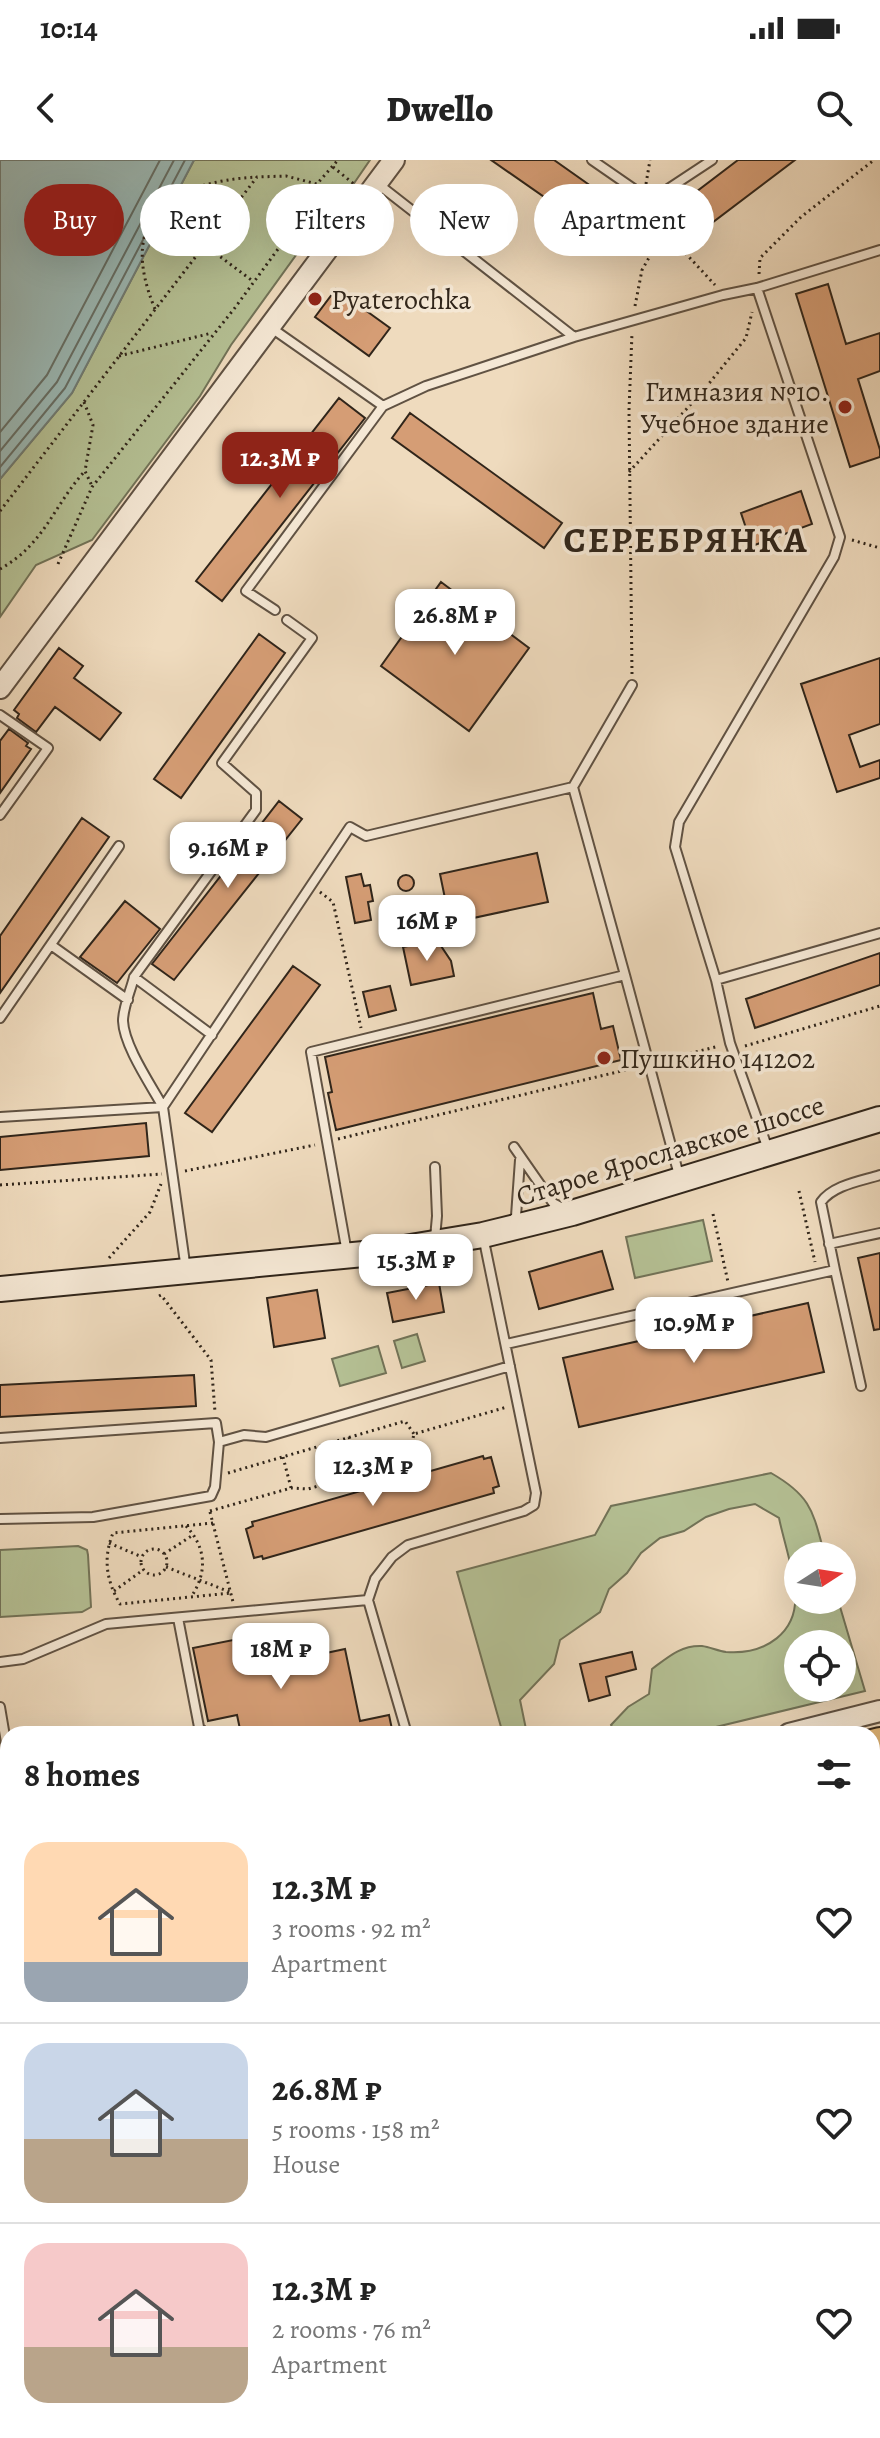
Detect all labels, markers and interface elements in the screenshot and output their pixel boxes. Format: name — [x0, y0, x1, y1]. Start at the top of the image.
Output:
text: 10:14 — [40, 8, 98, 48]
text: Dwello — [386, 84, 494, 133]
icon: back — [24, 86, 68, 130]
icon: search — [812, 86, 856, 130]
chip: Buy — [24, 184, 124, 256]
chip: Rent — [140, 184, 250, 256]
chip: Filters — [266, 184, 394, 256]
chip: New — [410, 184, 518, 256]
chip: Apartment — [534, 184, 714, 256]
place label: Pyaterochka — [331, 281, 471, 319]
marker: Pyaterochka — [306, 290, 324, 308]
place label: Гимназия №10. Учебное здание — [640, 373, 829, 443]
marker: Гимназия №10. Учебное здание — [836, 398, 854, 416]
pin: 12.3M ₽ — [206, 432, 354, 500]
text: 12.3M ₽ — [240, 440, 320, 475]
district label: СЕРЕБРЯНКА — [563, 515, 809, 564]
pin: 26.8M ₽ — [381, 589, 529, 657]
text: 26.8M ₽ — [413, 597, 497, 632]
pin: 9.16M ₽ — [154, 822, 302, 890]
text: 9.16M ₽ — [188, 830, 268, 865]
pin: 16M ₽ — [371, 895, 483, 963]
text: 16M ₽ — [396, 903, 458, 938]
place label: Пушкино 141202 — [620, 1040, 815, 1078]
marker: Пушкино 141202 — [595, 1049, 613, 1067]
street label: Старое Ярославское шоссе — [512, 1086, 829, 1216]
pin: 15.3M ₽ — [342, 1234, 490, 1302]
text: 15.3M ₽ — [377, 1242, 455, 1277]
pin: 10.9M ₽ — [620, 1297, 768, 1365]
text: 10.9M ₽ — [653, 1305, 735, 1340]
pin: 12.3M ₽ — [299, 1440, 447, 1508]
text: 12.3M ₽ — [333, 1448, 413, 1483]
north arrow — [784, 1542, 856, 1614]
map controls — [784, 1542, 856, 1702]
pin: 18M ₽ — [225, 1623, 337, 1691]
button: locate — [784, 1630, 856, 1702]
text: 18M ₽ — [250, 1631, 312, 1666]
text: 8 homes — [24, 1751, 140, 1798]
icon: filters — [812, 1752, 856, 1796]
text: 12.3M ₽ — [272, 1864, 376, 1911]
icon: home — [88, 1874, 184, 1970]
icon: heart — [812, 1900, 856, 1944]
text: 3 rooms · 92 m² — [272, 1911, 431, 1946]
text: Apartment — [272, 1946, 387, 1981]
text: 26.8M ₽ — [272, 2065, 382, 2112]
icon: home — [88, 2075, 184, 2171]
icon: heart — [812, 2101, 856, 2145]
text: 5 rooms · 158 m² — [272, 2112, 439, 2147]
text: House — [272, 2147, 340, 2182]
text: 12.3M ₽ — [272, 2265, 376, 2312]
icon: home — [88, 2275, 184, 2371]
icon: heart — [812, 2301, 856, 2345]
text: 2 rooms · 76 m² — [272, 2312, 431, 2347]
text: Apartment — [272, 2347, 387, 2382]

